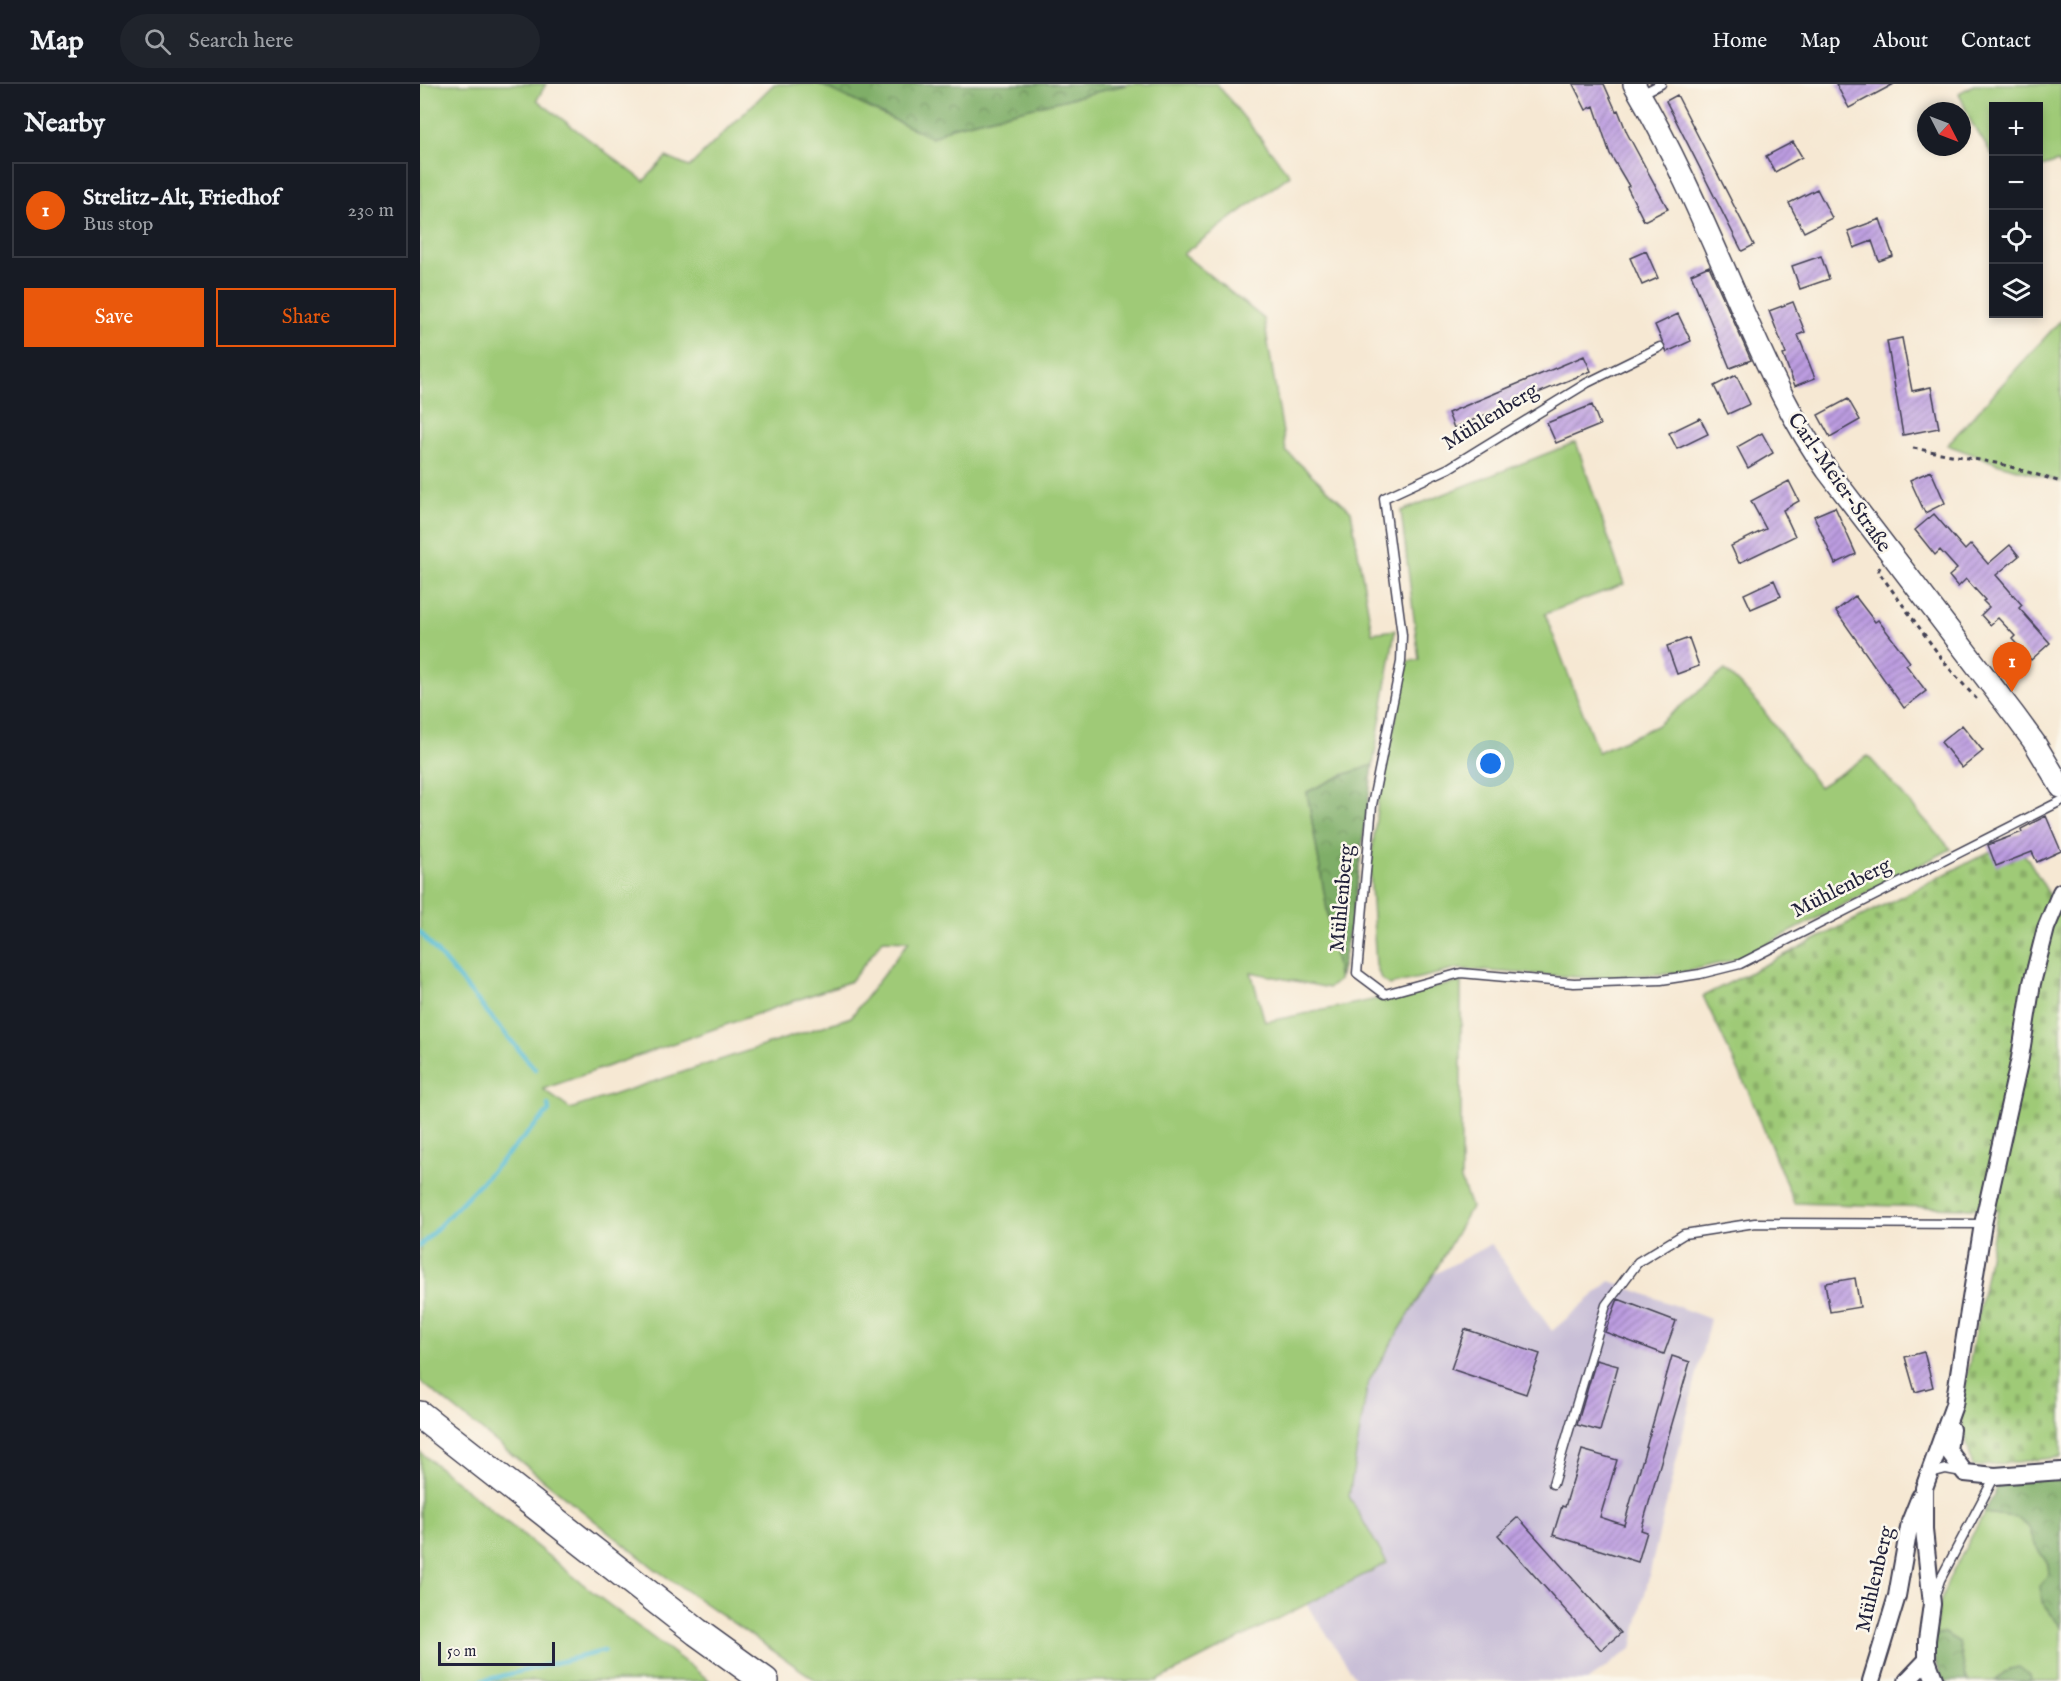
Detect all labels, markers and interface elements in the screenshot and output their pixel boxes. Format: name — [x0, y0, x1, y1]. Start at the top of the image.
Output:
search box — [120, 14, 540, 68]
text: Map — [30, 24, 84, 59]
icon: search — [141, 25, 174, 58]
text: Search here — [189, 27, 293, 55]
text: Home — [1712, 28, 1767, 55]
text: Map — [1800, 28, 1840, 55]
text: About — [1873, 28, 1928, 55]
text: Contact — [1961, 28, 2031, 55]
north arrow — [1917, 102, 1971, 156]
map controls — [1989, 102, 2043, 318]
button: + — [1989, 102, 2043, 156]
text: Nearby — [24, 107, 105, 140]
button: − — [1989, 156, 2043, 210]
text: Strelitz-Alt, Friedhof — [83, 184, 280, 212]
text: 1 — [42, 198, 49, 223]
text: 230 m — [348, 198, 394, 223]
button: locate — [1989, 210, 2043, 264]
text: Bus stop — [83, 212, 153, 237]
button: layers — [1989, 264, 2043, 318]
button: Save — [24, 288, 204, 347]
button: Share — [216, 288, 396, 347]
street label: Mühlenberg — [1438, 377, 1544, 457]
street label: Carl-Meier-Straße — [1781, 408, 1897, 558]
pin: 1 — [1992, 642, 2032, 692]
your location — [1476, 749, 1505, 778]
street label: Mühlenberg — [1324, 843, 1361, 953]
street label: Mühlenberg — [1787, 852, 1896, 925]
street label: Mühlenberg — [1850, 1523, 1901, 1635]
scale bar — [438, 1639, 555, 1666]
text: 50 m — [447, 1642, 476, 1662]

